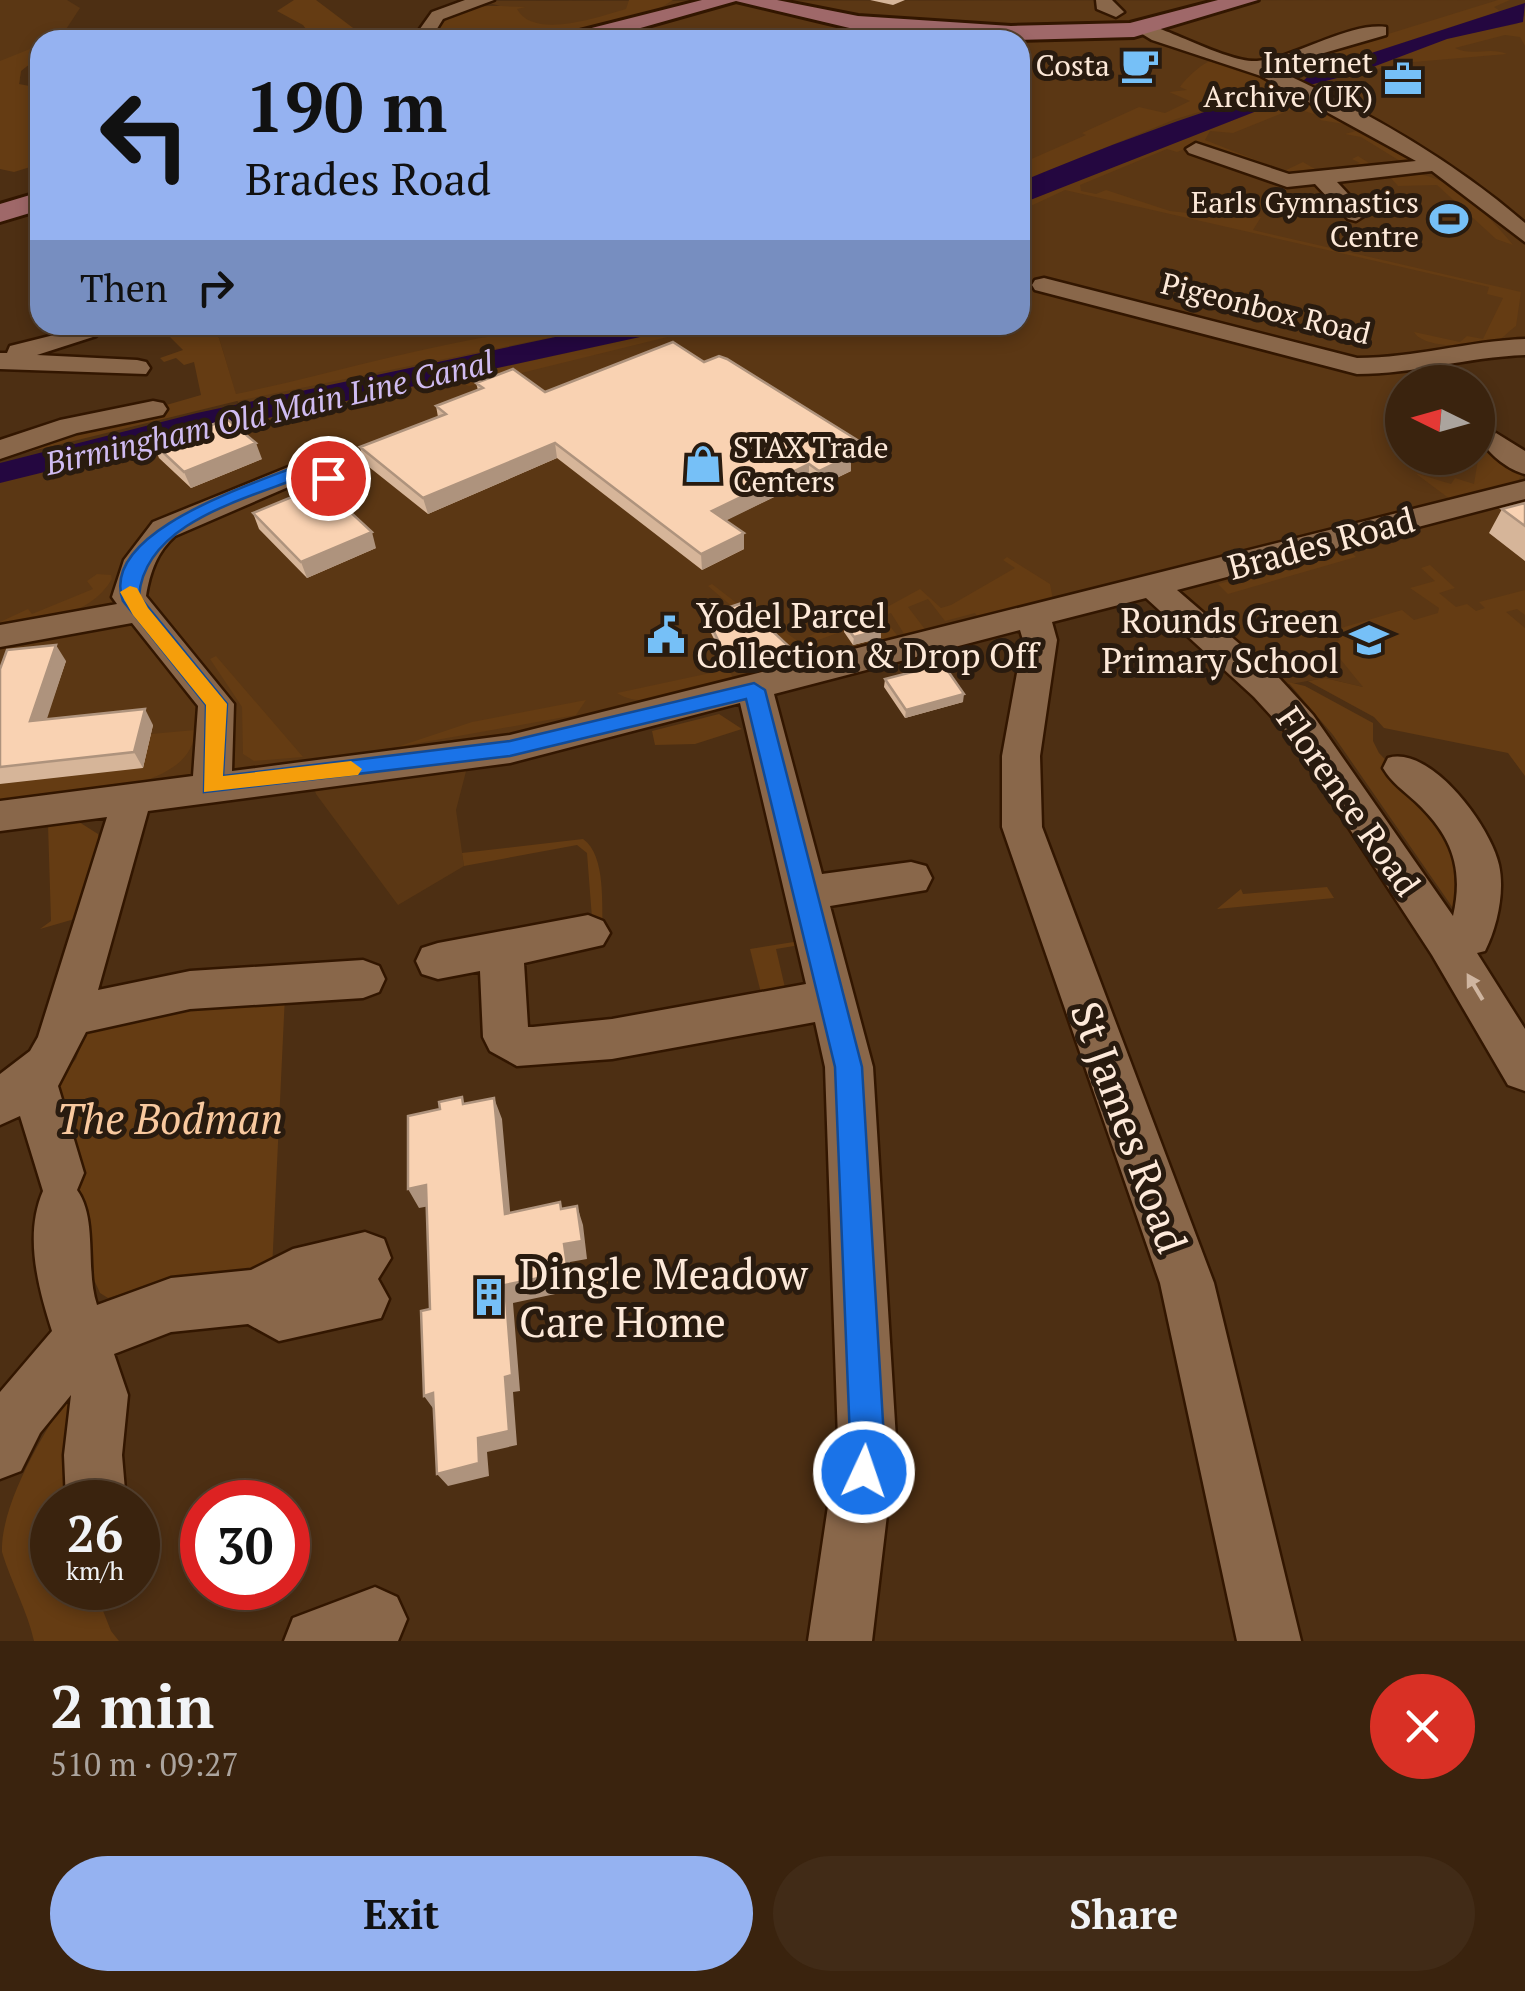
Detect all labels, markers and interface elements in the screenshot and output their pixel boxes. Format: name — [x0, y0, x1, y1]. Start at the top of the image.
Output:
place label: Internet Archive (UK) — [1203, 42, 1373, 116]
cafe icon: Costa — [1119, 44, 1161, 86]
place label: Costa — [1036, 45, 1110, 85]
office icon: Internet Archive (UK) — [1382, 58, 1424, 100]
text: 190 m — [245, 59, 447, 152]
icon: left — [80, 70, 210, 200]
text: Brades Road — [245, 148, 491, 208]
place label: Earls Gymnastics Centre — [1191, 182, 1419, 256]
sports icon: Earls Gymnastics Centre — [1428, 198, 1470, 240]
icon: right — [188, 260, 243, 315]
text: Then — [80, 263, 168, 313]
street label: Pigeonbox Road — [1157, 263, 1375, 353]
water label: Birmingham Old Main Line Canal — [40, 340, 497, 484]
north arrow — [1385, 365, 1495, 475]
map controls — [1385, 365, 1495, 475]
place label: STAX Trade Centers — [733, 427, 889, 501]
pin — [286, 436, 371, 521]
shop icon: STAX Trade Centers — [682, 443, 724, 485]
icon: arrive — [301, 451, 356, 506]
street label: Brades Road — [1223, 496, 1419, 590]
place label: Yodel Parcel Collection & Drop Off — [696, 592, 1041, 678]
place label: Rounds Green Primary School — [1101, 597, 1339, 683]
public building icon: Yodel Parcel Collection & Drop Off — [645, 614, 687, 656]
school or university icon: Rounds Green Primary School — [1348, 619, 1390, 661]
street label: Florence Road — [1267, 697, 1431, 905]
one-way arrow — [1467, 973, 1484, 1001]
street label: St James Road — [1059, 994, 1201, 1260]
park label: The Bodman — [57, 1090, 283, 1146]
place label: Dingle Meadow Care Home — [519, 1245, 808, 1349]
building icon: Dingle Meadow Care Home — [468, 1276, 510, 1318]
position arrow — [812, 1420, 916, 1524]
speed limit sign: 30 — [180, 1480, 310, 1610]
text: 26 — [67, 1500, 123, 1566]
text: km/h — [66, 1554, 124, 1587]
text: 2 min — [50, 1666, 214, 1745]
button: close — [1370, 1674, 1475, 1779]
text: 510 m · 09:27 — [50, 1743, 238, 1785]
button: Exit — [50, 1856, 753, 1971]
button: Share — [773, 1856, 1475, 1971]

